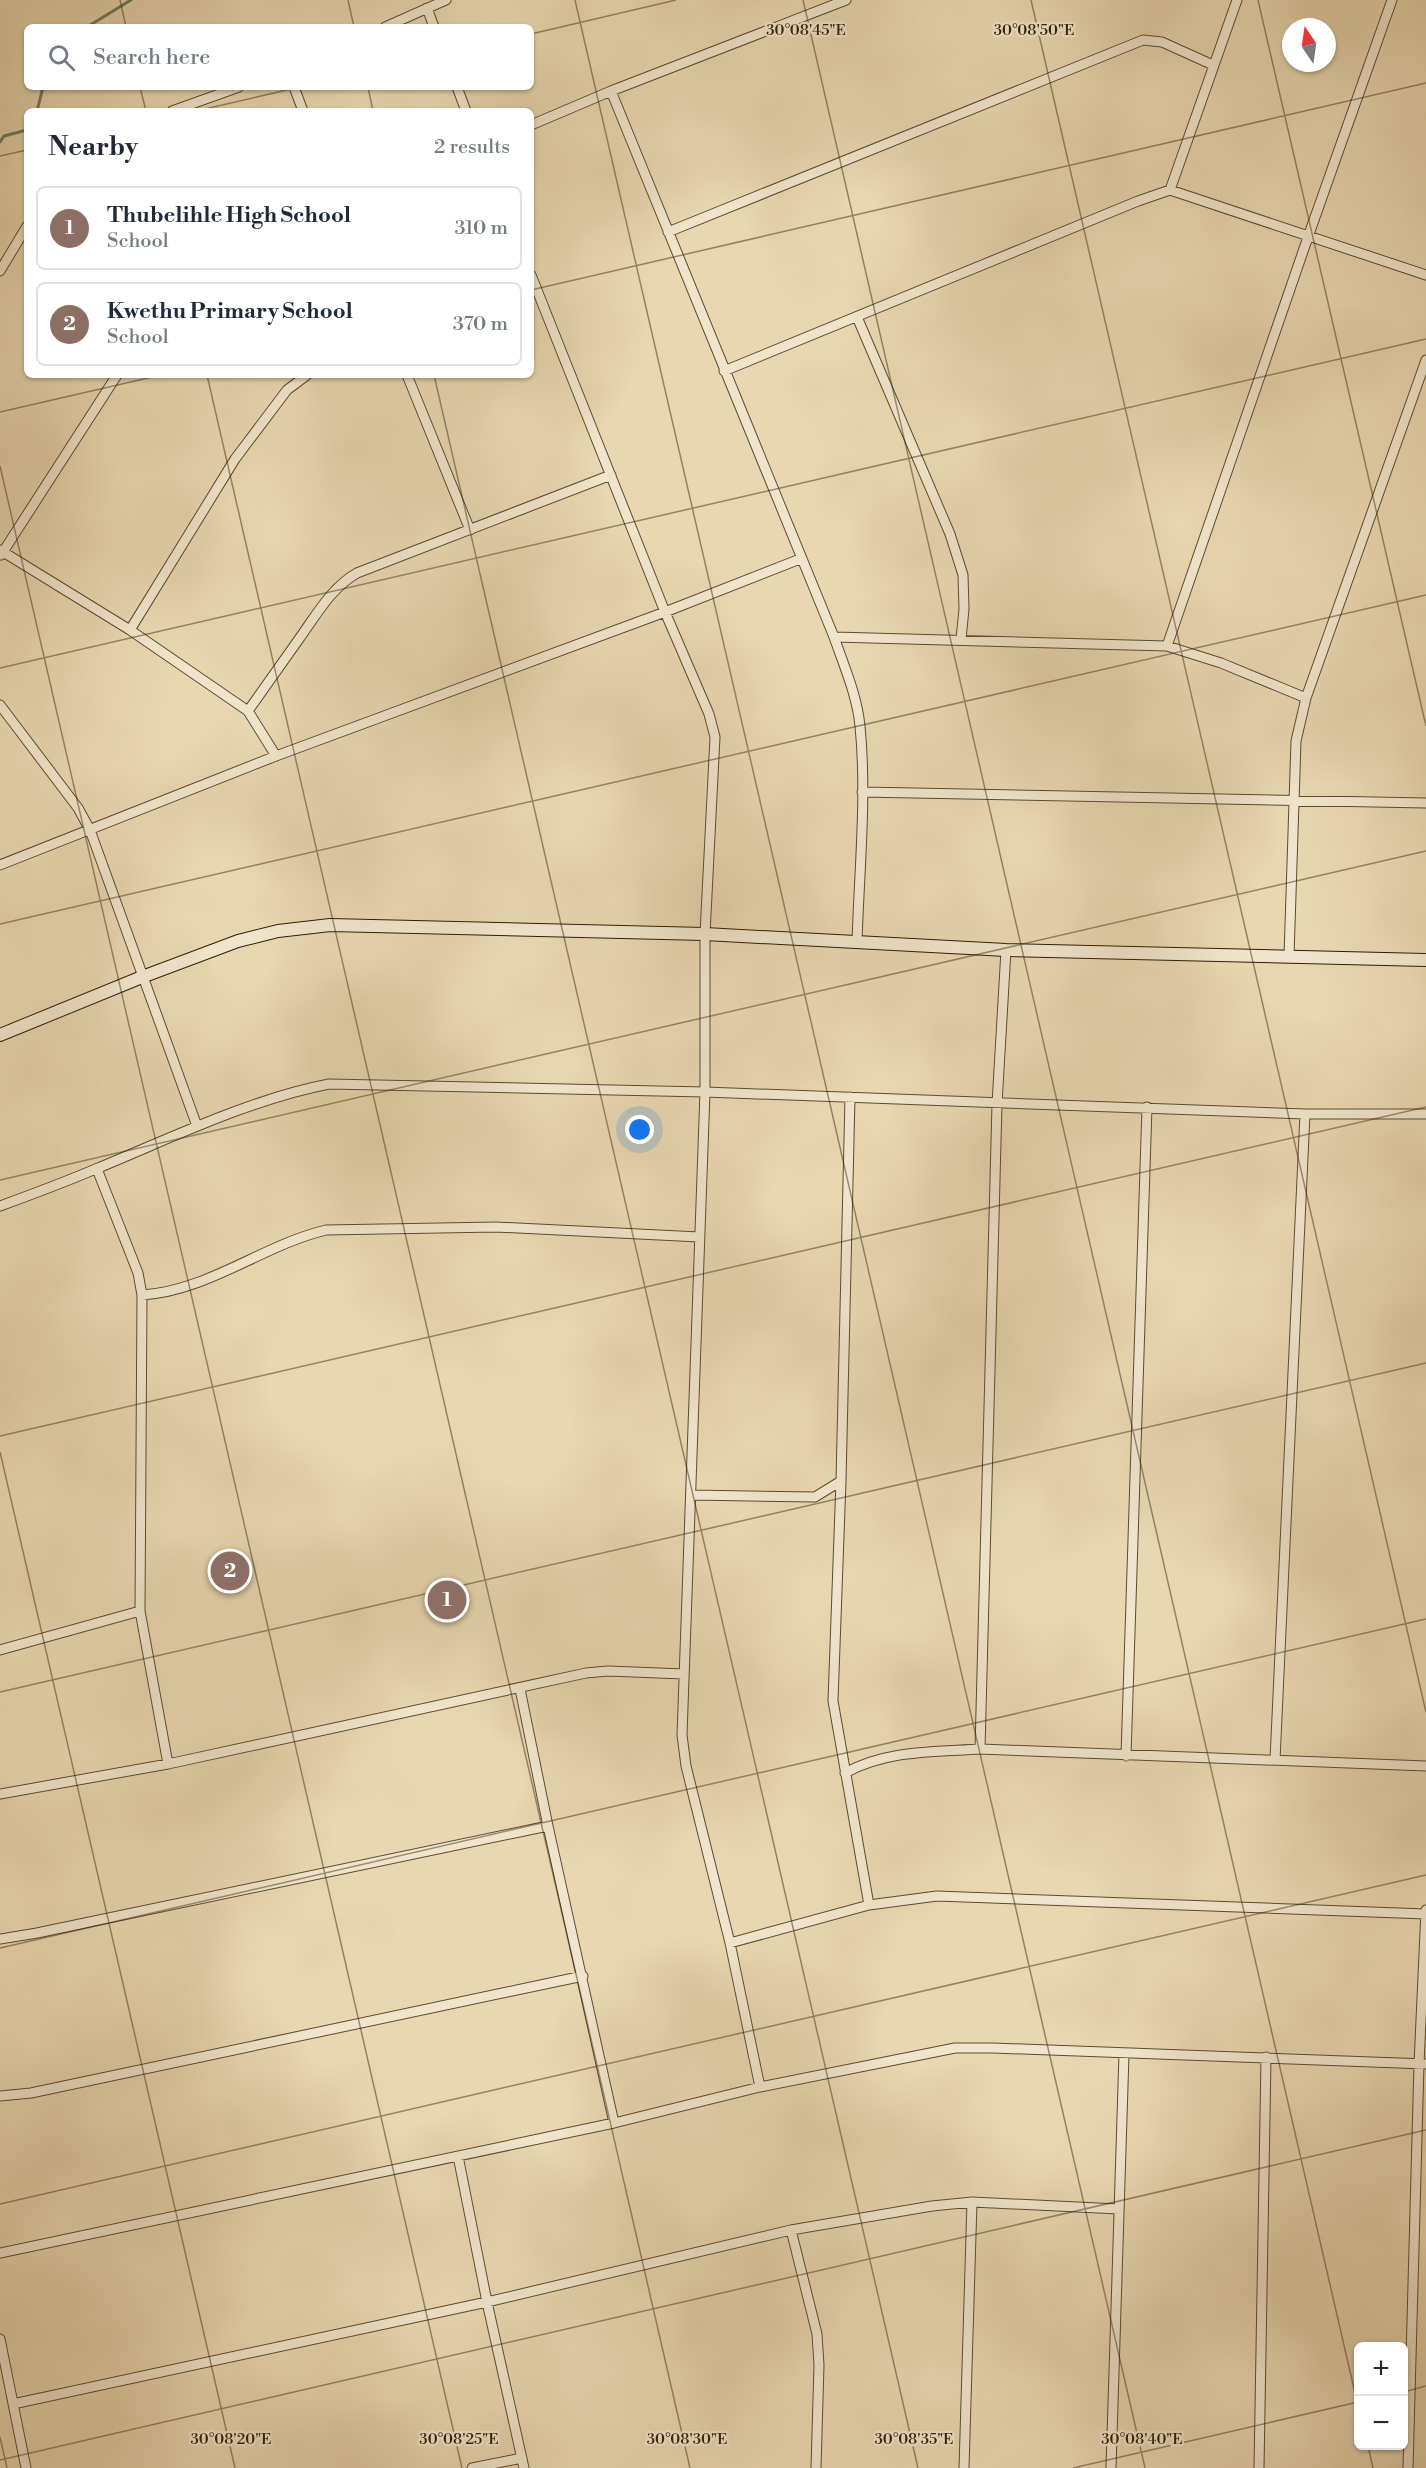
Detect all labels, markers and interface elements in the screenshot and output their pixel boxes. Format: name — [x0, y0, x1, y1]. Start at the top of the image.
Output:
north arrow — [1282, 18, 1336, 72]
text: 30°08'45"E — [766, 21, 846, 40]
text: 30°08'50"E — [994, 21, 1074, 40]
search box — [24, 24, 534, 90]
icon: search — [45, 41, 78, 74]
text: Search here — [93, 44, 210, 71]
text: Nearby — [48, 131, 138, 163]
text: 2 results — [434, 135, 510, 160]
text: Thubelihle High School — [107, 202, 351, 229]
text: 1 — [65, 216, 74, 241]
text: 310 m — [455, 216, 508, 241]
text: School — [107, 229, 169, 254]
text: Kwethu Primary School — [107, 298, 353, 325]
text: 2 — [63, 312, 76, 337]
text: 370 m — [453, 312, 508, 337]
text: School — [107, 325, 169, 350]
your location — [625, 1115, 654, 1144]
pin: 2 — [210, 1548, 250, 1594]
pin: 1 — [428, 1578, 466, 1622]
map controls — [1354, 2342, 1408, 2450]
button: + — [1354, 2342, 1408, 2396]
button: − — [1354, 2396, 1408, 2450]
text: 30°08'20"E — [191, 2430, 271, 2449]
text: 30°08'25"E — [419, 2430, 499, 2449]
text: 30°08'30"E — [647, 2430, 727, 2449]
text: 30°08'35"E — [874, 2430, 954, 2449]
text: 30°08'40"E — [1101, 2430, 1183, 2449]

